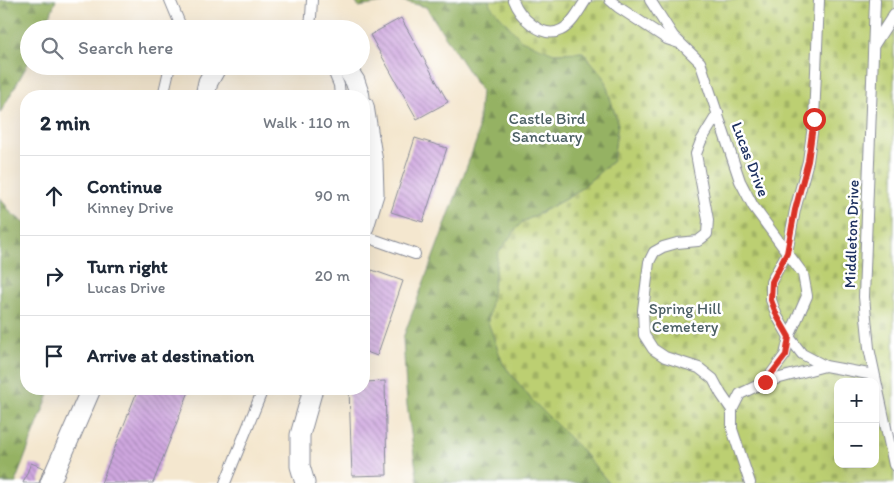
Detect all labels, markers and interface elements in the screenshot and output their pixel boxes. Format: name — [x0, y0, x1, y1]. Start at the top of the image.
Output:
search box — [20, 20, 370, 75]
icon: search — [38, 34, 66, 62]
text: Search here — [78, 36, 173, 59]
route start — [803, 108, 826, 131]
park label: Castle Bird Sanctuary — [509, 109, 586, 146]
text: 2 min — [40, 110, 90, 135]
text: Walk · 110 m — [263, 113, 350, 132]
street label: Lucas Drive — [728, 119, 773, 199]
text: Continue — [87, 175, 162, 198]
street label: Middleton Drive — [840, 179, 863, 289]
icon: ahead — [40, 182, 68, 210]
text: 90 m — [315, 186, 350, 205]
text: Kinney Drive — [87, 198, 174, 217]
text: Turn right — [87, 255, 168, 278]
icon: right — [40, 262, 68, 290]
text: 20 m — [315, 266, 350, 285]
text: Lucas Drive — [87, 278, 165, 297]
park label: Spring Hill Cemetery — [649, 299, 722, 336]
icon: arrive — [40, 342, 68, 370]
text: Arrive at destination — [87, 344, 254, 367]
route end — [754, 371, 777, 394]
map controls — [834, 378, 879, 468]
button: + — [834, 378, 879, 423]
button: − — [834, 423, 879, 468]

